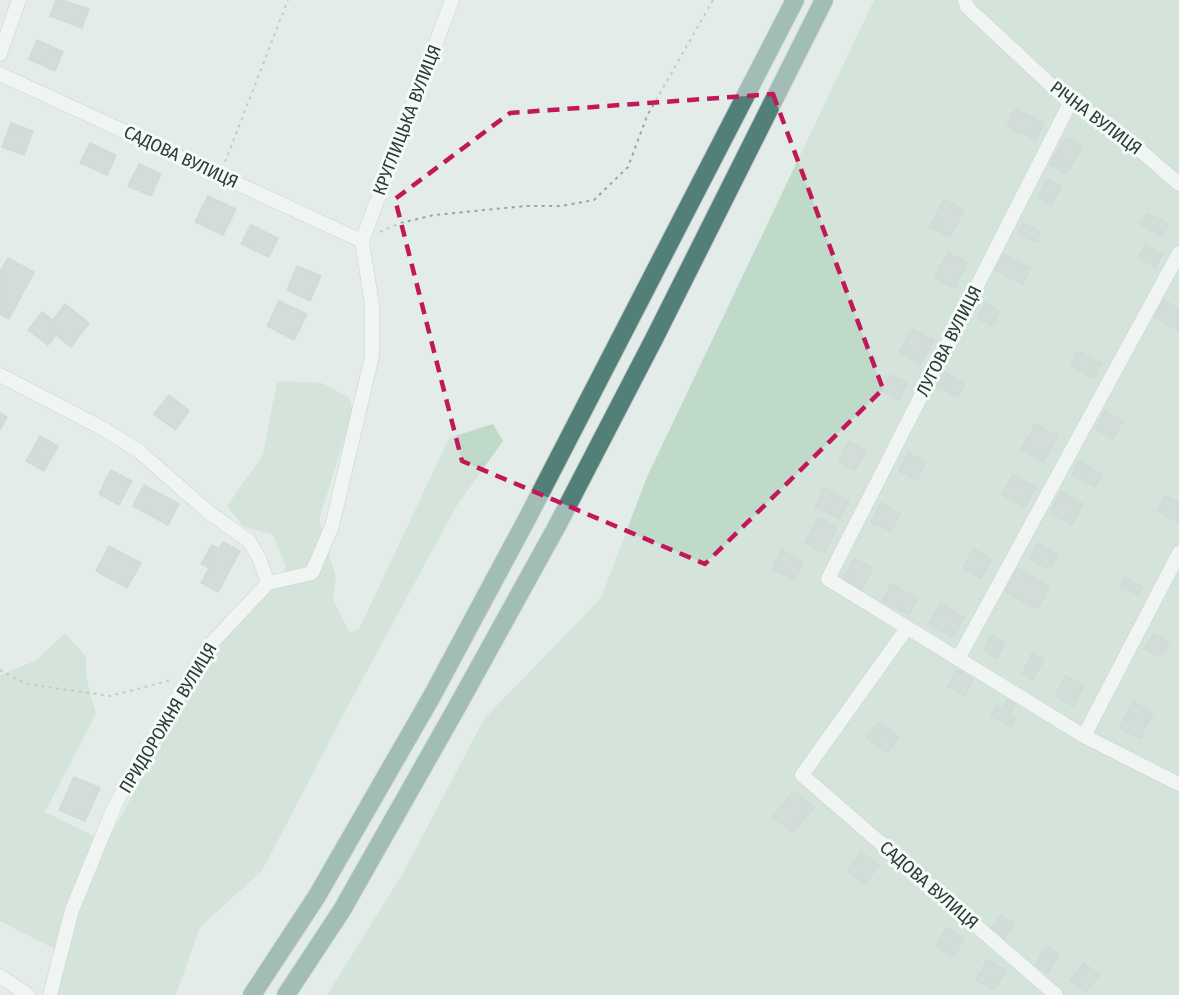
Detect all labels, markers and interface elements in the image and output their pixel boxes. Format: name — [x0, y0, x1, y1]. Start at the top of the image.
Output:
street label: КРУГЛИЦЬКА ВУЛИЦЯ — [368, 42, 446, 198]
street label: РІЧНА ВУЛИЦЯ — [1046, 77, 1146, 159]
street label: САДОВА ВУЛИЦЯ — [120, 121, 242, 193]
street label: ЛУГОВА ВУЛИЦЯ — [912, 282, 986, 400]
street label: ПРИДОРОЖНЯ ВУЛИЦЯ — [114, 639, 222, 797]
street label: САДОВА ВУЛИЦЯ — [875, 836, 983, 934]

